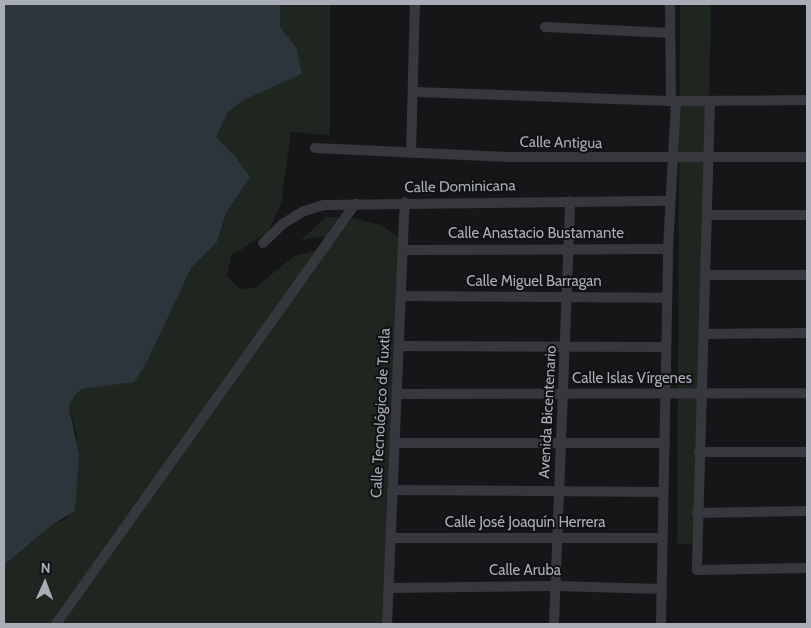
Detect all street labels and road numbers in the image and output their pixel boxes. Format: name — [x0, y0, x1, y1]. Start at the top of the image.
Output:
street label: Calle Antigua — [519, 133, 603, 153]
street label: Calle Dominicana — [404, 177, 516, 197]
street label: Calle Anastacio Bustamante — [448, 225, 624, 243]
street label: Calle Miguel Barragan — [466, 273, 602, 291]
street label: Calle Tecnológico de Tuxtla — [368, 328, 394, 498]
street label: Avenida Bicentenario — [536, 345, 560, 479]
street label: Calle Islas Vírgenes — [572, 370, 692, 388]
street label: Calle José Joaquín Herrera — [445, 514, 605, 532]
street label: Calle Aruba — [489, 562, 561, 580]

